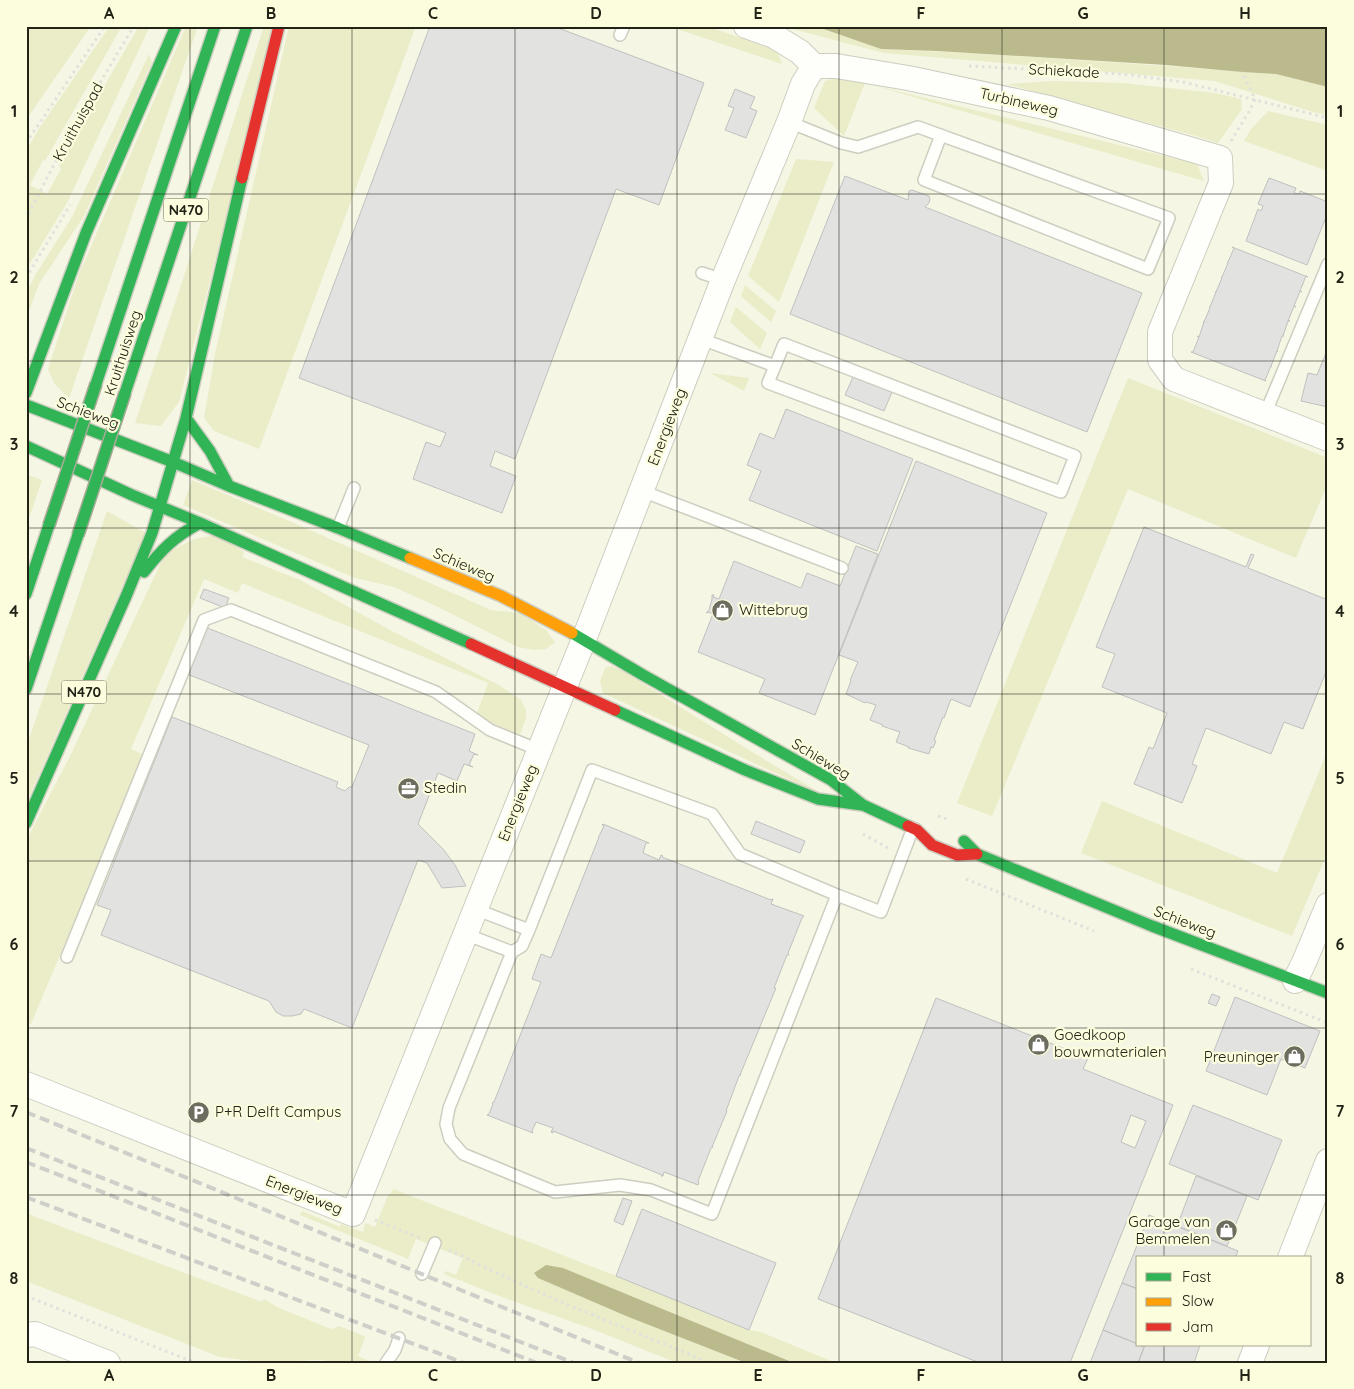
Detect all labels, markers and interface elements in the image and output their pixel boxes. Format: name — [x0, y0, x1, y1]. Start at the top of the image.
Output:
text: A — [104, 3, 115, 23]
text: B — [266, 3, 276, 23]
text: C — [428, 3, 438, 23]
text: D — [590, 3, 602, 23]
text: E — [753, 3, 763, 23]
text: F — [917, 3, 926, 23]
text: G — [1077, 3, 1089, 23]
text: H — [1239, 3, 1251, 23]
street label: Schiekade — [1028, 59, 1100, 82]
street label: Kruithuispad — [48, 79, 107, 164]
street label: Turbineweg — [978, 83, 1060, 120]
text: 1 — [11, 101, 17, 121]
text: 1 — [1337, 101, 1343, 121]
road number: N470 — [164, 198, 208, 222]
text: 2 — [9, 267, 19, 287]
text: 2 — [1335, 267, 1345, 287]
street label: Kruithuisweg — [100, 308, 145, 398]
street label: Energieweg — [643, 385, 690, 468]
street label: Schieweg — [54, 392, 122, 433]
text: 3 — [10, 434, 18, 454]
text: 3 — [1336, 434, 1344, 454]
street label: Schieweg — [430, 543, 498, 586]
shop icon: Wittebrug — [711, 598, 735, 622]
place label: Wittebrug — [739, 600, 808, 619]
text: 4 — [9, 601, 19, 621]
text: 4 — [1335, 601, 1345, 621]
road number: N470 — [62, 680, 106, 704]
street label: Schieweg — [788, 734, 854, 784]
street label: Energieweg — [493, 762, 542, 844]
text: 5 — [9, 768, 19, 788]
text: 5 — [1335, 768, 1345, 788]
office icon: Stedin — [396, 776, 420, 800]
place label: Stedin — [424, 778, 467, 797]
street label: Schieweg — [1151, 901, 1219, 942]
text: 6 — [10, 934, 19, 954]
text: 6 — [1336, 934, 1345, 954]
place label: Goedkoop bouwmaterialen — [1054, 1025, 1167, 1061]
shop icon: Goedkoop bouwmaterialen — [1026, 1032, 1050, 1056]
shop icon: Preuninger — [1283, 1045, 1307, 1069]
place label: Preuninger — [1204, 1047, 1279, 1066]
parking icon: P+R Delft Campus — [187, 1100, 211, 1124]
text: 7 — [10, 1101, 19, 1121]
text: 7 — [1336, 1101, 1345, 1121]
place label: P+R Delft Campus — [215, 1102, 341, 1121]
street label: Energieweg — [263, 1170, 345, 1219]
place label: Garage van Bemmelen — [1128, 1212, 1210, 1248]
shop icon: Garage van Bemmelen — [1214, 1219, 1238, 1243]
legend — [1136, 1256, 1312, 1346]
text: Fast — [1182, 1267, 1211, 1286]
text: 8 — [10, 1268, 19, 1288]
text: 8 — [1336, 1268, 1345, 1288]
text: Slow — [1182, 1291, 1214, 1310]
text: Jam — [1182, 1317, 1213, 1336]
text: A — [104, 1365, 115, 1385]
text: B — [266, 1365, 276, 1385]
text: C — [428, 1365, 438, 1385]
text: D — [590, 1365, 602, 1385]
text: E — [753, 1365, 763, 1385]
text: F — [917, 1365, 926, 1385]
text: G — [1077, 1365, 1089, 1385]
text: H — [1239, 1365, 1251, 1385]

